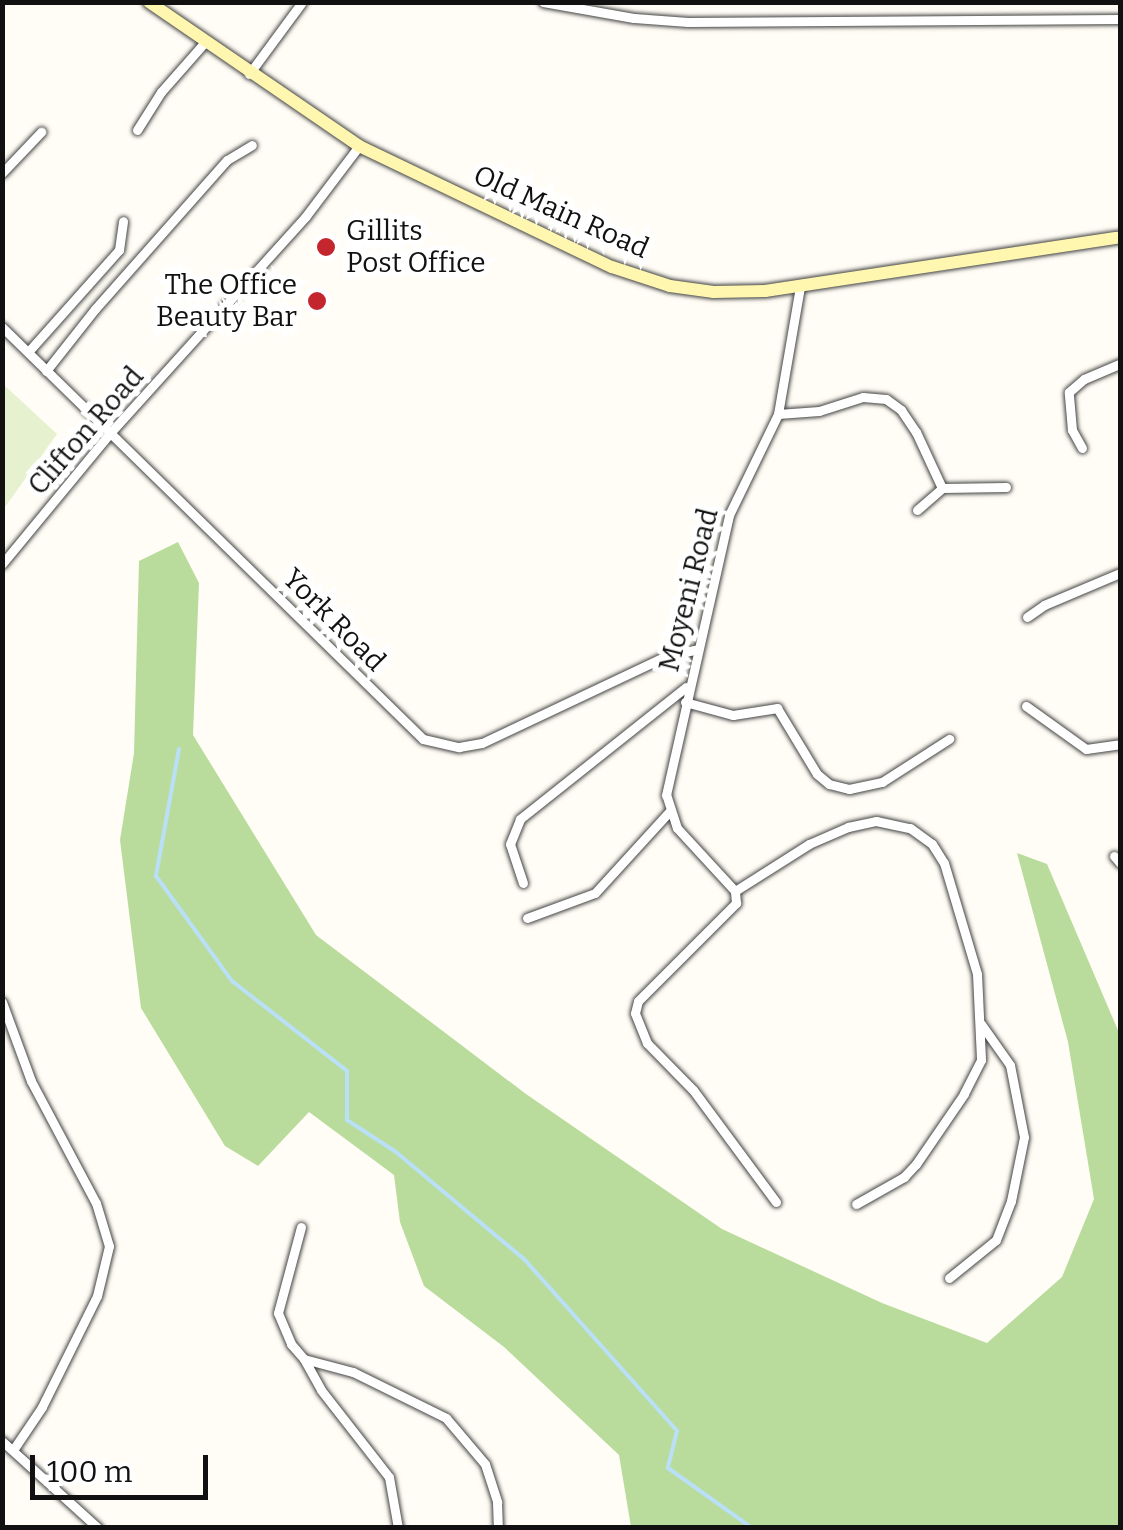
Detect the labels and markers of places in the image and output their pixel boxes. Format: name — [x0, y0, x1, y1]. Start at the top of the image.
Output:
place label: Gillits Post Office — [346, 214, 485, 280]
marker: Gillits Post Office — [315, 236, 337, 258]
place label: The Office Beauty Bar — [156, 268, 297, 334]
marker: The Office Beauty Bar — [306, 290, 328, 312]

